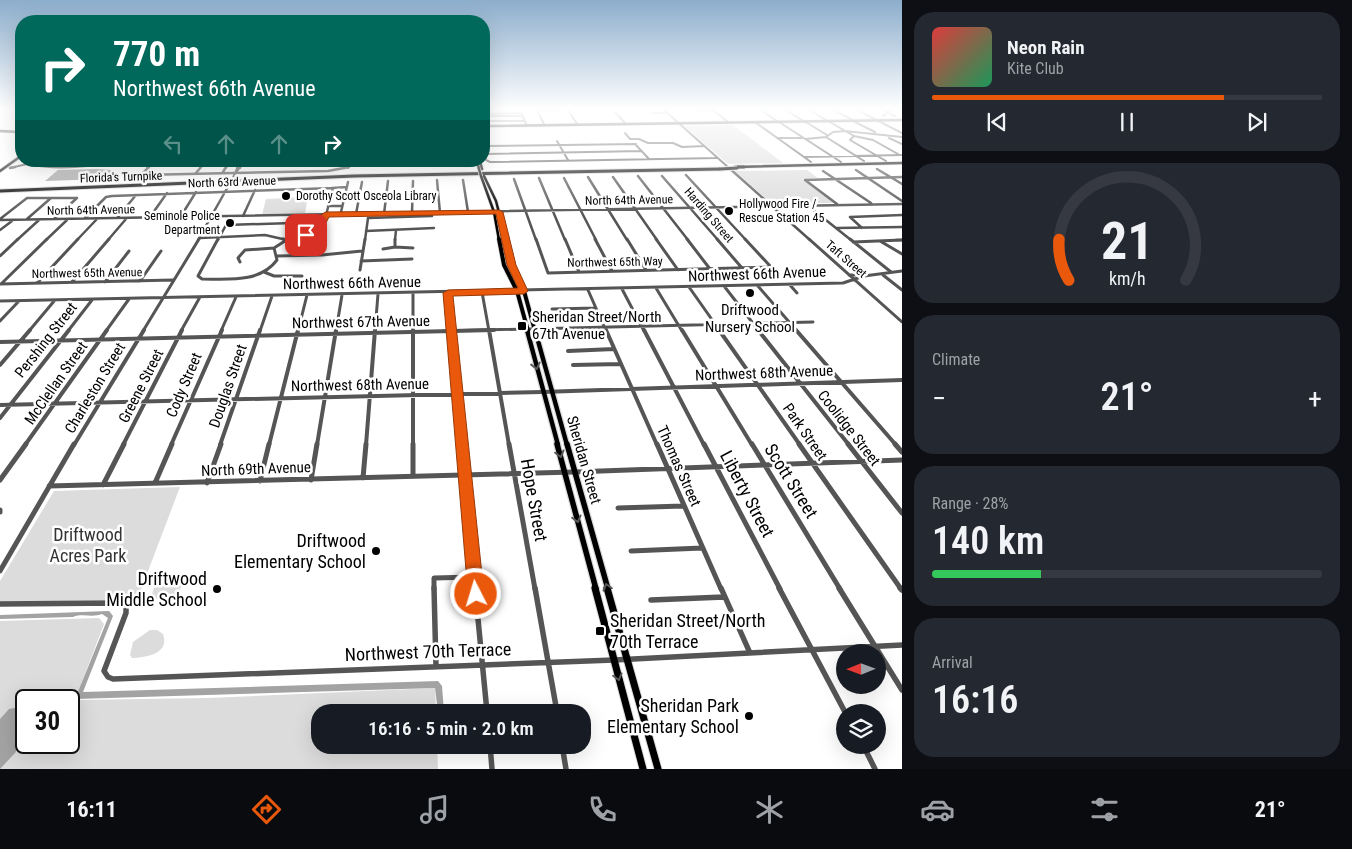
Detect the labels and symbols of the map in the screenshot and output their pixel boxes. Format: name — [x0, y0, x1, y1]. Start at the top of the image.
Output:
street label: Florida's Turnpike — [80, 169, 163, 185]
street label: North 63rd Avenue — [188, 173, 277, 191]
street label: Harding Street — [681, 185, 737, 246]
place label: Dorothy Scott Osceola Library — [296, 189, 437, 203]
marker: Dorothy Scott Osceola Library — [280, 190, 292, 202]
street label: North 64th Avenue — [585, 192, 673, 208]
place label: Hollywood Fire / Rescue Station 45 — [739, 197, 825, 225]
street label: North 64th Avenue — [47, 202, 135, 218]
marker: Hollywood Fire / Rescue Station 45 — [723, 205, 735, 217]
place label: Seminole Police Department — [144, 209, 220, 237]
pin — [285, 214, 327, 256]
marker: Seminole Police Department — [224, 217, 236, 229]
street label: Taft Street — [823, 237, 870, 281]
street label: Northwest 65th Way — [567, 254, 663, 270]
street label: Northwest 66th Avenue — [688, 263, 826, 285]
street label: Northwest 65th Avenue — [32, 265, 143, 281]
street label: Northwest 66th Avenue — [283, 273, 421, 293]
marker: Driftwood Nursery School — [744, 287, 756, 299]
street label: Pershing Street — [11, 299, 81, 381]
place label: Driftwood Nursery School — [705, 301, 795, 336]
place label: Sheridan Street/North 67th Avenue — [532, 308, 662, 343]
street label: Northwest 67th Avenue — [292, 312, 430, 332]
marker: Sheridan Street/North 67th Avenue — [516, 320, 528, 332]
street label: McClellan Street — [21, 338, 91, 428]
street label: Charleston Street — [61, 339, 129, 437]
street label: Douglas Street — [205, 342, 251, 430]
street label: Greene Street — [115, 346, 167, 426]
street label: Cody Street — [162, 350, 206, 420]
one-way arrow — [530, 361, 541, 370]
street label: Northwest 68th Avenue — [695, 362, 833, 384]
street label: Northwest 68th Avenue — [291, 375, 429, 395]
street label: Coolidge Street — [814, 387, 884, 469]
street label: Park Street — [779, 400, 831, 464]
street label: Sheridan Street — [563, 414, 605, 506]
street label: Thomas Street — [653, 423, 705, 509]
street label: Scott Street — [760, 440, 822, 522]
street label: Liberty Street — [716, 447, 779, 541]
one-way arrow — [554, 450, 564, 458]
street label: Hope Street — [517, 457, 552, 543]
street label: North 69th Avenue — [201, 458, 311, 480]
one-way arrow — [571, 515, 582, 524]
park label: Driftwood Acres Park — [50, 524, 126, 566]
place label: Driftwood Elementary School — [234, 530, 366, 572]
marker: Driftwood Elementary School — [370, 545, 382, 557]
position arrow — [449, 567, 501, 619]
place label: Driftwood Middle School — [106, 568, 207, 610]
marker: Driftwood Middle School — [211, 583, 223, 595]
one-way arrow — [602, 584, 612, 592]
place label: Sheridan Street/North 70th Terrace — [610, 610, 765, 652]
marker: Sheridan Street/North 70th Terrace — [594, 625, 606, 637]
street label: Northwest 70th Terrace — [344, 638, 512, 665]
north arrow — [836, 644, 886, 694]
one-way arrow — [613, 672, 623, 680]
speed limit sign: 30 — [15, 689, 80, 754]
place label: Sheridan Park Elementary School — [607, 695, 739, 737]
marker: Sheridan Park Elementary School — [743, 710, 755, 722]

